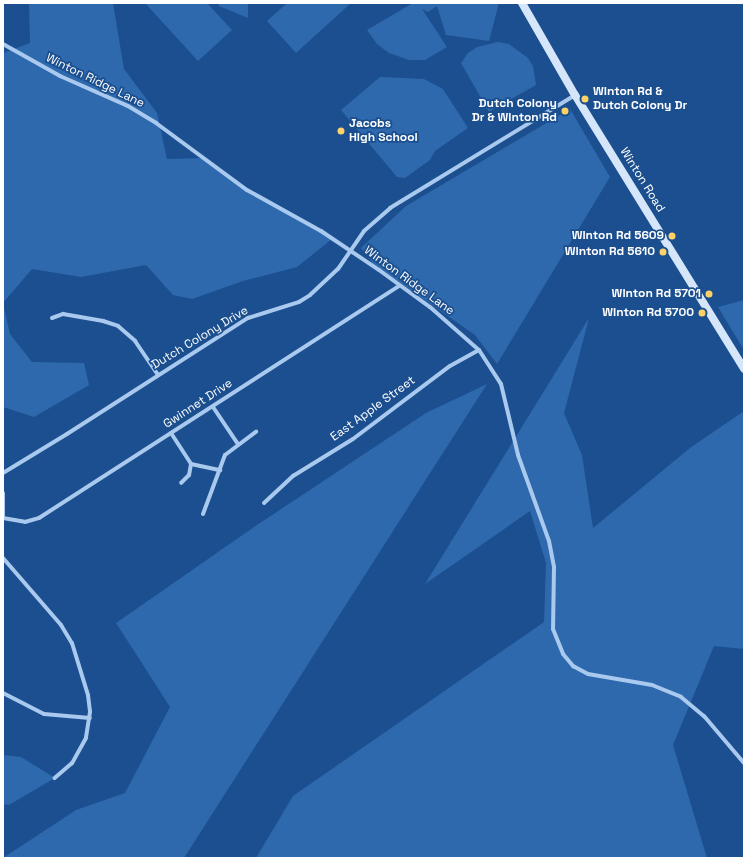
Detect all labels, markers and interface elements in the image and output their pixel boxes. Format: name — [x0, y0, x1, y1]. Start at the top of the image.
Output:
street label: Winton Ridge Lane — [43, 51, 147, 111]
place label: Winton Rd & Dutch Colony Dr — [593, 85, 687, 113]
marker: Winton Rd & Dutch Colony Dr — [580, 94, 590, 104]
place label: Dutch Colony Dr & Winton Rd — [472, 97, 557, 125]
marker: Dutch Colony Dr & Winton Rd — [560, 106, 570, 116]
place label: Jacobs High School — [349, 117, 418, 145]
marker: Jacobs High School — [336, 126, 346, 136]
street label: Winton Road — [616, 145, 668, 215]
place label: Winton Rd 5609 — [572, 229, 664, 243]
marker: Winton Rd 5609 — [667, 231, 677, 241]
street label: Winton Ridge Lane — [361, 243, 457, 319]
place label: Winton Rd 5610 — [565, 245, 655, 259]
marker: Winton Rd 5610 — [658, 247, 668, 257]
place label: Winton Rd 5701 — [612, 287, 701, 301]
marker: Winton Rd 5701 — [704, 289, 714, 299]
street label: Dutch Colony Drive — [149, 303, 251, 373]
place label: Winton Rd 5700 — [602, 306, 694, 320]
marker: Winton Rd 5700 — [697, 308, 707, 318]
street label: East Apple Street — [328, 373, 418, 445]
street label: Gwinnet Drive — [161, 376, 235, 432]

